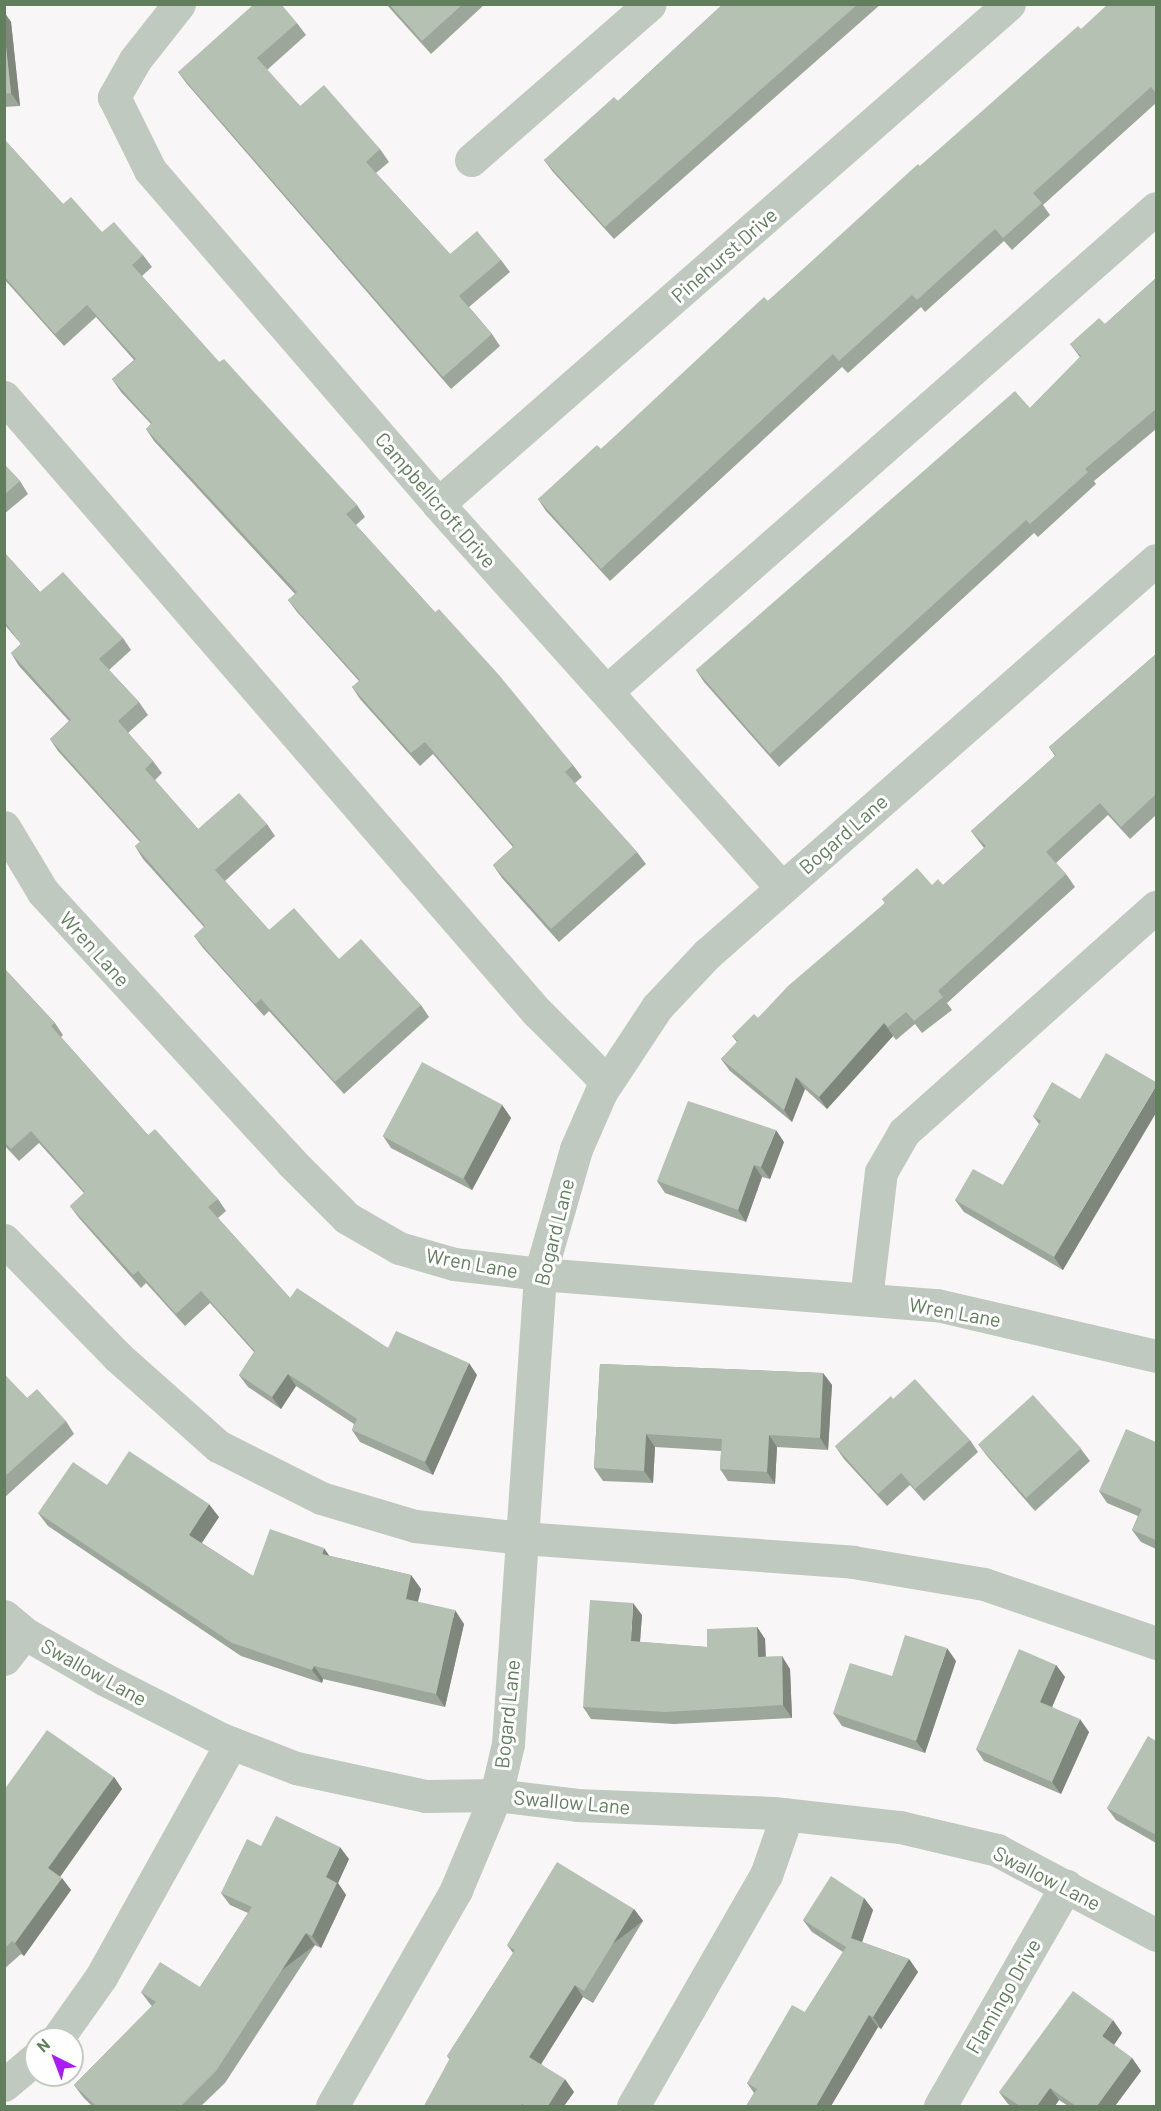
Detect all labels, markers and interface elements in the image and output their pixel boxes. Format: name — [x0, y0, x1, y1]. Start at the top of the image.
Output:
street label: Pinehurst Drive — [666, 203, 782, 307]
street label: Campbellcroft Drive — [371, 427, 501, 573]
street label: Bogard Lane — [794, 789, 892, 879]
street label: Wren Lane — [55, 906, 135, 992]
street label: Bogard Lane — [529, 1176, 579, 1288]
street label: Wren Lane — [424, 1243, 520, 1283]
street label: Wren Lane — [907, 1292, 1003, 1332]
street label: Swallow Lane — [37, 1633, 151, 1711]
street label: Bogard Lane — [489, 1658, 525, 1770]
street label: Swallow Lane — [513, 1785, 631, 1819]
street label: Swallow Lane — [989, 1841, 1105, 1915]
street label: Flamingo Drive — [960, 1934, 1046, 2058]
north arrow — [24, 2027, 84, 2087]
text: N — [33, 2034, 53, 2055]

